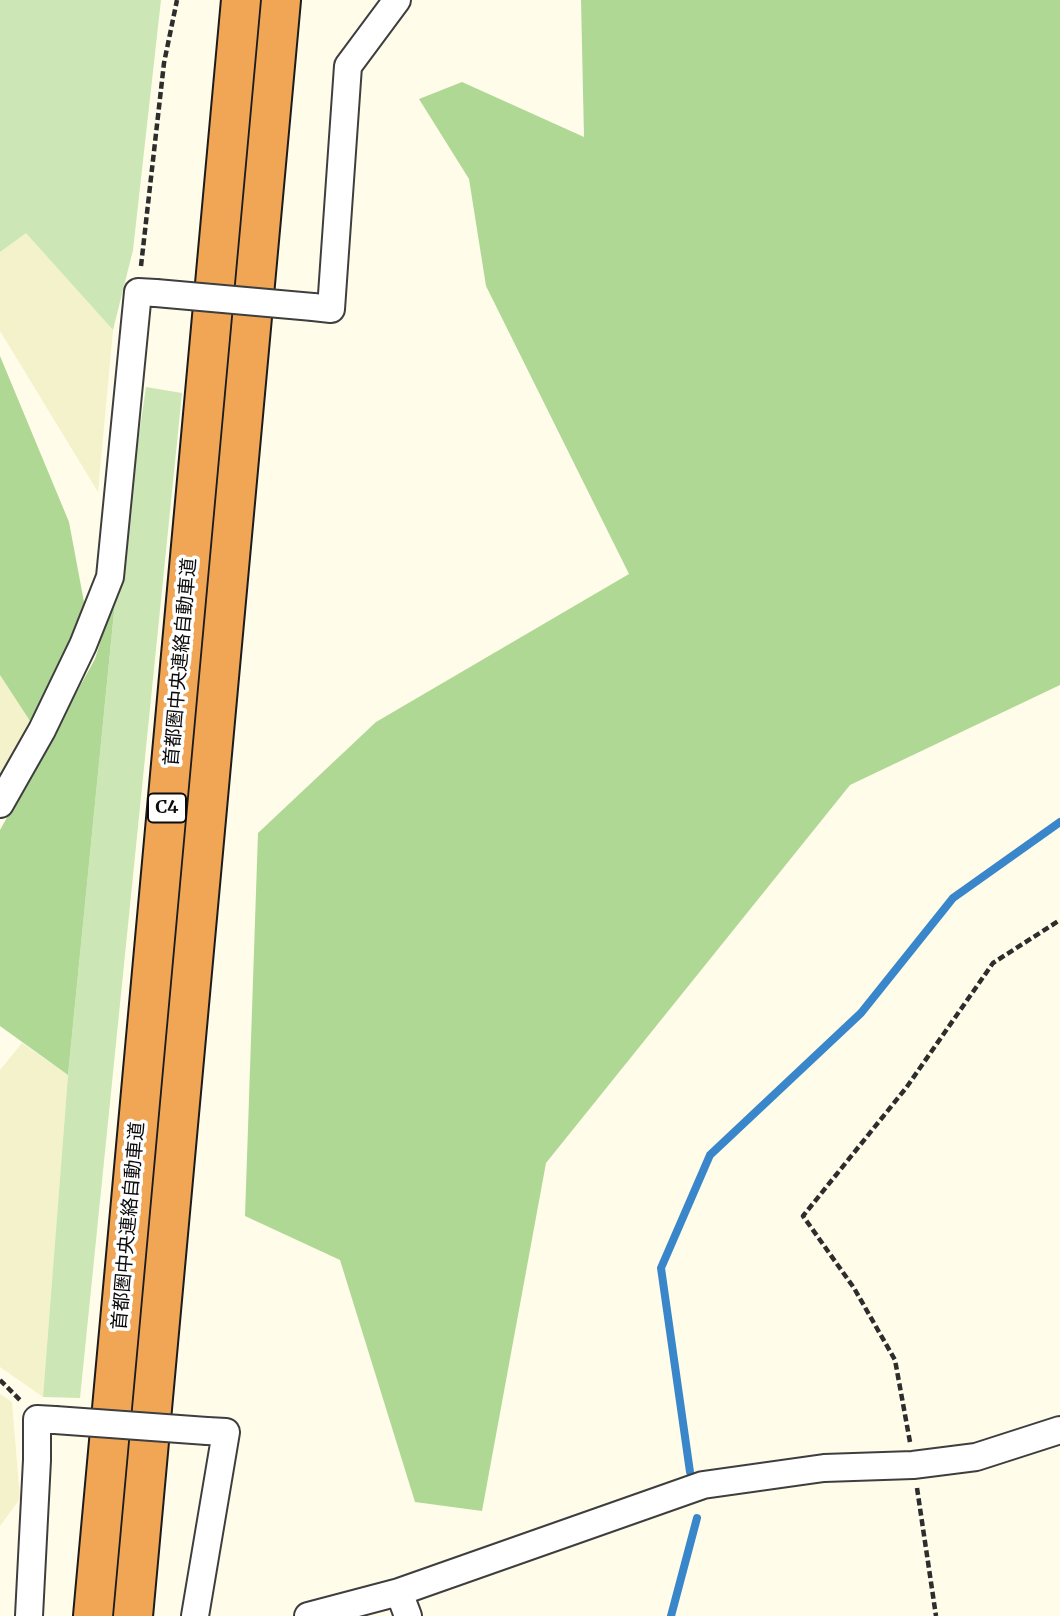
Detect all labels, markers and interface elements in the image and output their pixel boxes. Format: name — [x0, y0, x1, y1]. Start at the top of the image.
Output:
street label: 首都圏中央連絡自動車道 — [161, 557, 201, 767]
road number: C4 — [148, 794, 186, 822]
street label: 首都圏中央連絡自動車道 — [109, 1121, 149, 1331]

